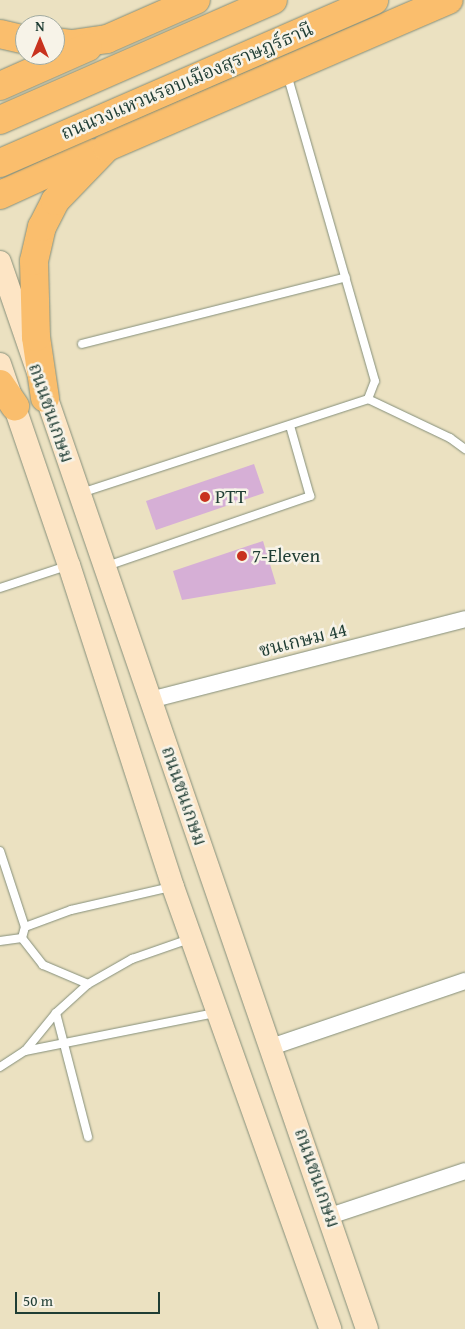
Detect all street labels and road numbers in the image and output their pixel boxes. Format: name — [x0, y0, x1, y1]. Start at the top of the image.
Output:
street label: ถนนวงแหวนรอบเมืองสุราษฎร์ธานี — [57, 17, 317, 145]
street label: ถนนชนเกษม — [23, 360, 79, 466]
street label: ชนเกษม 44 — [257, 618, 349, 662]
street label: ถนนชนเกษม — [156, 743, 212, 849]
street label: ถนนชนเกษม — [289, 1125, 345, 1231]

